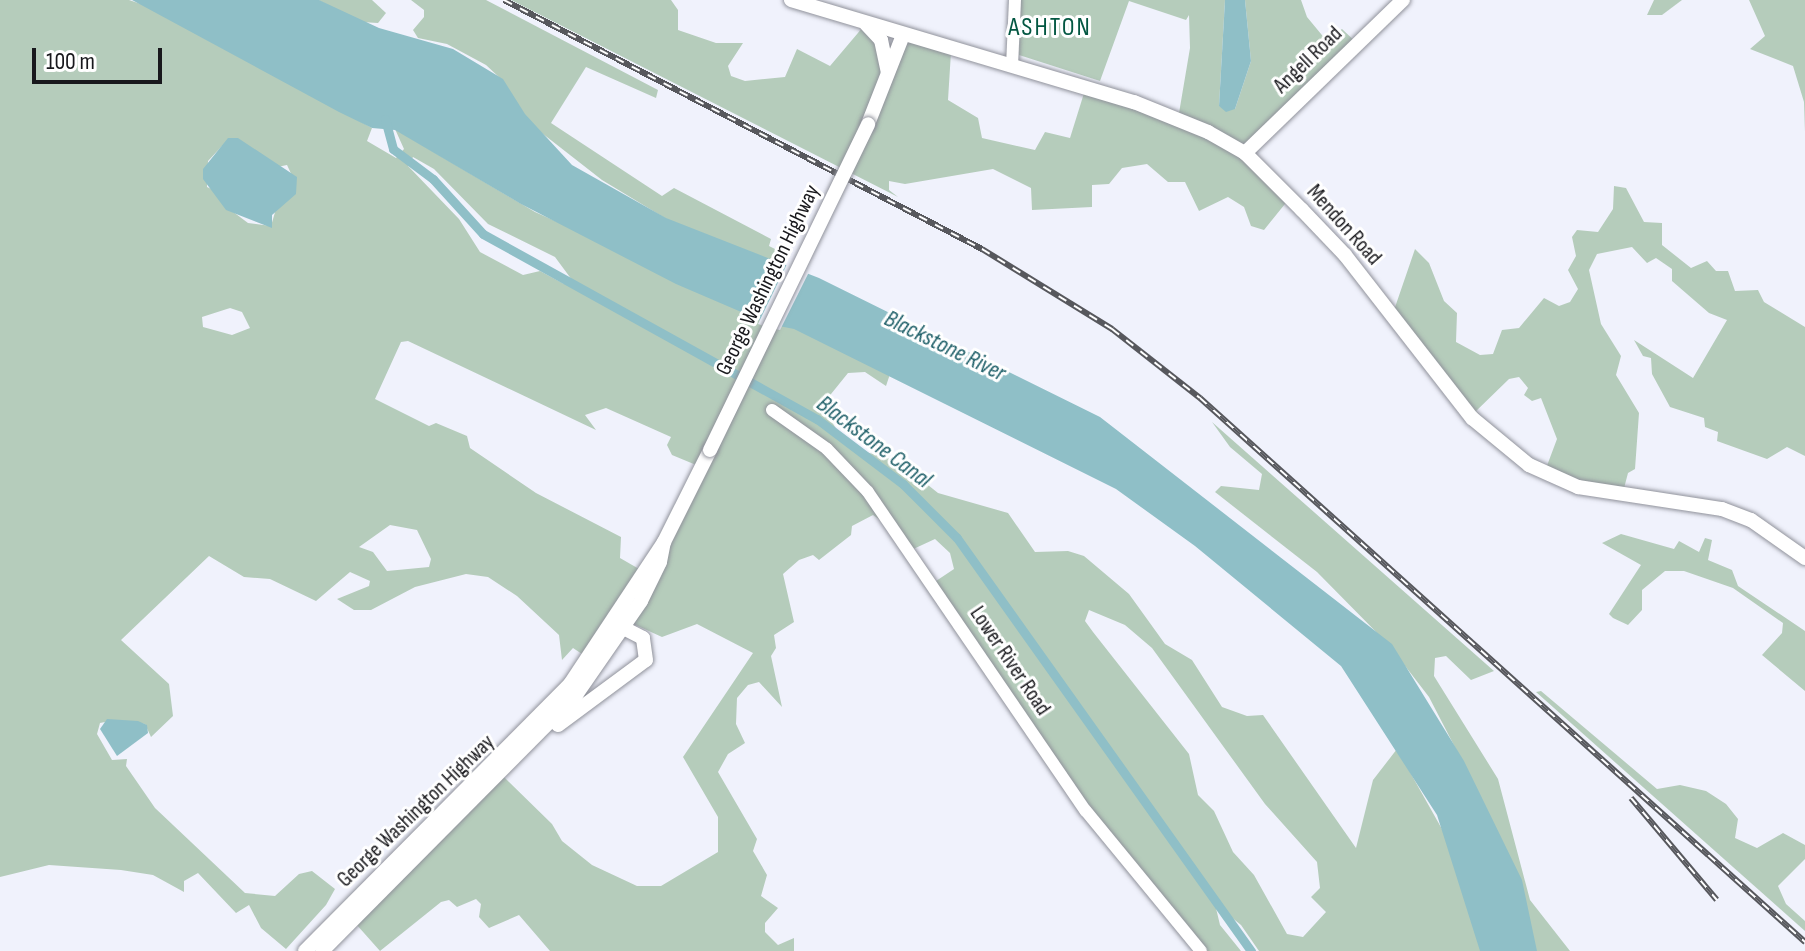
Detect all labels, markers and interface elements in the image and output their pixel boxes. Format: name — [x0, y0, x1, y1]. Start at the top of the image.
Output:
district label: ASHTON — [1008, 12, 1092, 44]
street label: Angell Road — [1268, 21, 1348, 99]
scale bar — [36, 32, 166, 82]
text: 100 m — [46, 47, 95, 76]
street label: Mendon Road — [1301, 179, 1387, 271]
street label: George Washington Highway — [710, 181, 826, 379]
water label: Blackstone River — [880, 304, 1010, 388]
water label: Blackstone Canal — [811, 390, 937, 494]
street label: Lower River Road — [964, 601, 1056, 721]
street label: George Washington Highway — [332, 729, 500, 893]

